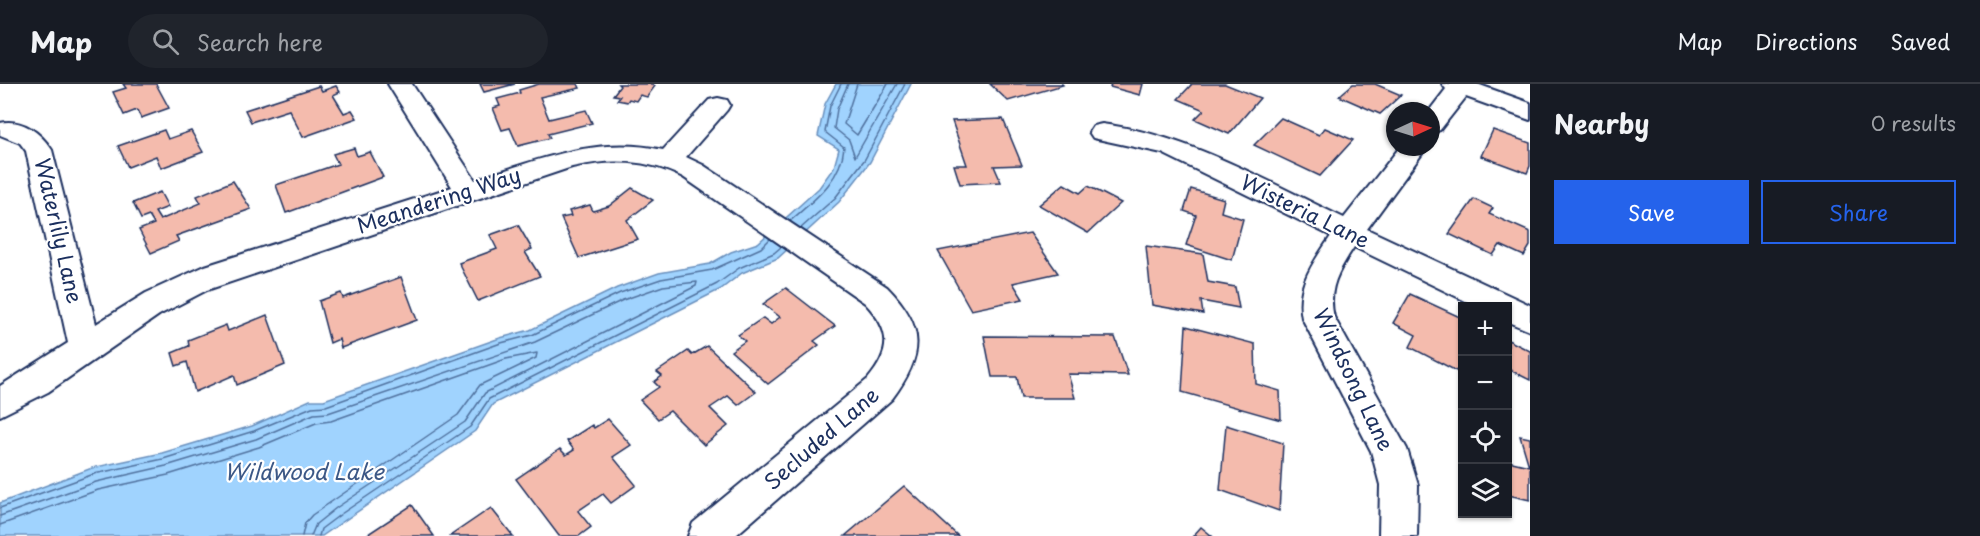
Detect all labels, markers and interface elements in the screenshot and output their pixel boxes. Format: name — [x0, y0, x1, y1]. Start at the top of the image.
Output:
search box — [128, 14, 548, 68]
text: Map — [30, 20, 92, 63]
icon: search — [149, 25, 182, 58]
text: Search here — [197, 25, 323, 58]
text: Map — [1677, 25, 1722, 57]
text: Directions — [1755, 25, 1857, 57]
text: Saved — [1890, 25, 1950, 57]
north arrow — [1386, 102, 1440, 156]
text: Nearby — [1554, 104, 1649, 143]
text: 0 results — [1871, 108, 1956, 138]
street label: Waterlily Lane — [28, 155, 92, 306]
street label: Meandering Way — [352, 158, 524, 241]
street label: Wisteria Lane — [1236, 165, 1376, 255]
button: Save — [1554, 180, 1749, 244]
button: Share — [1761, 180, 1956, 244]
street label: Windsong Lane — [1306, 302, 1403, 456]
map controls — [1458, 302, 1512, 518]
button: + — [1458, 302, 1512, 356]
button: − — [1458, 356, 1512, 410]
street label: Secluded Lane — [756, 378, 885, 497]
button: locate — [1458, 410, 1512, 464]
water label: Wildwood Lake — [224, 454, 385, 487]
button: layers — [1458, 464, 1512, 518]

